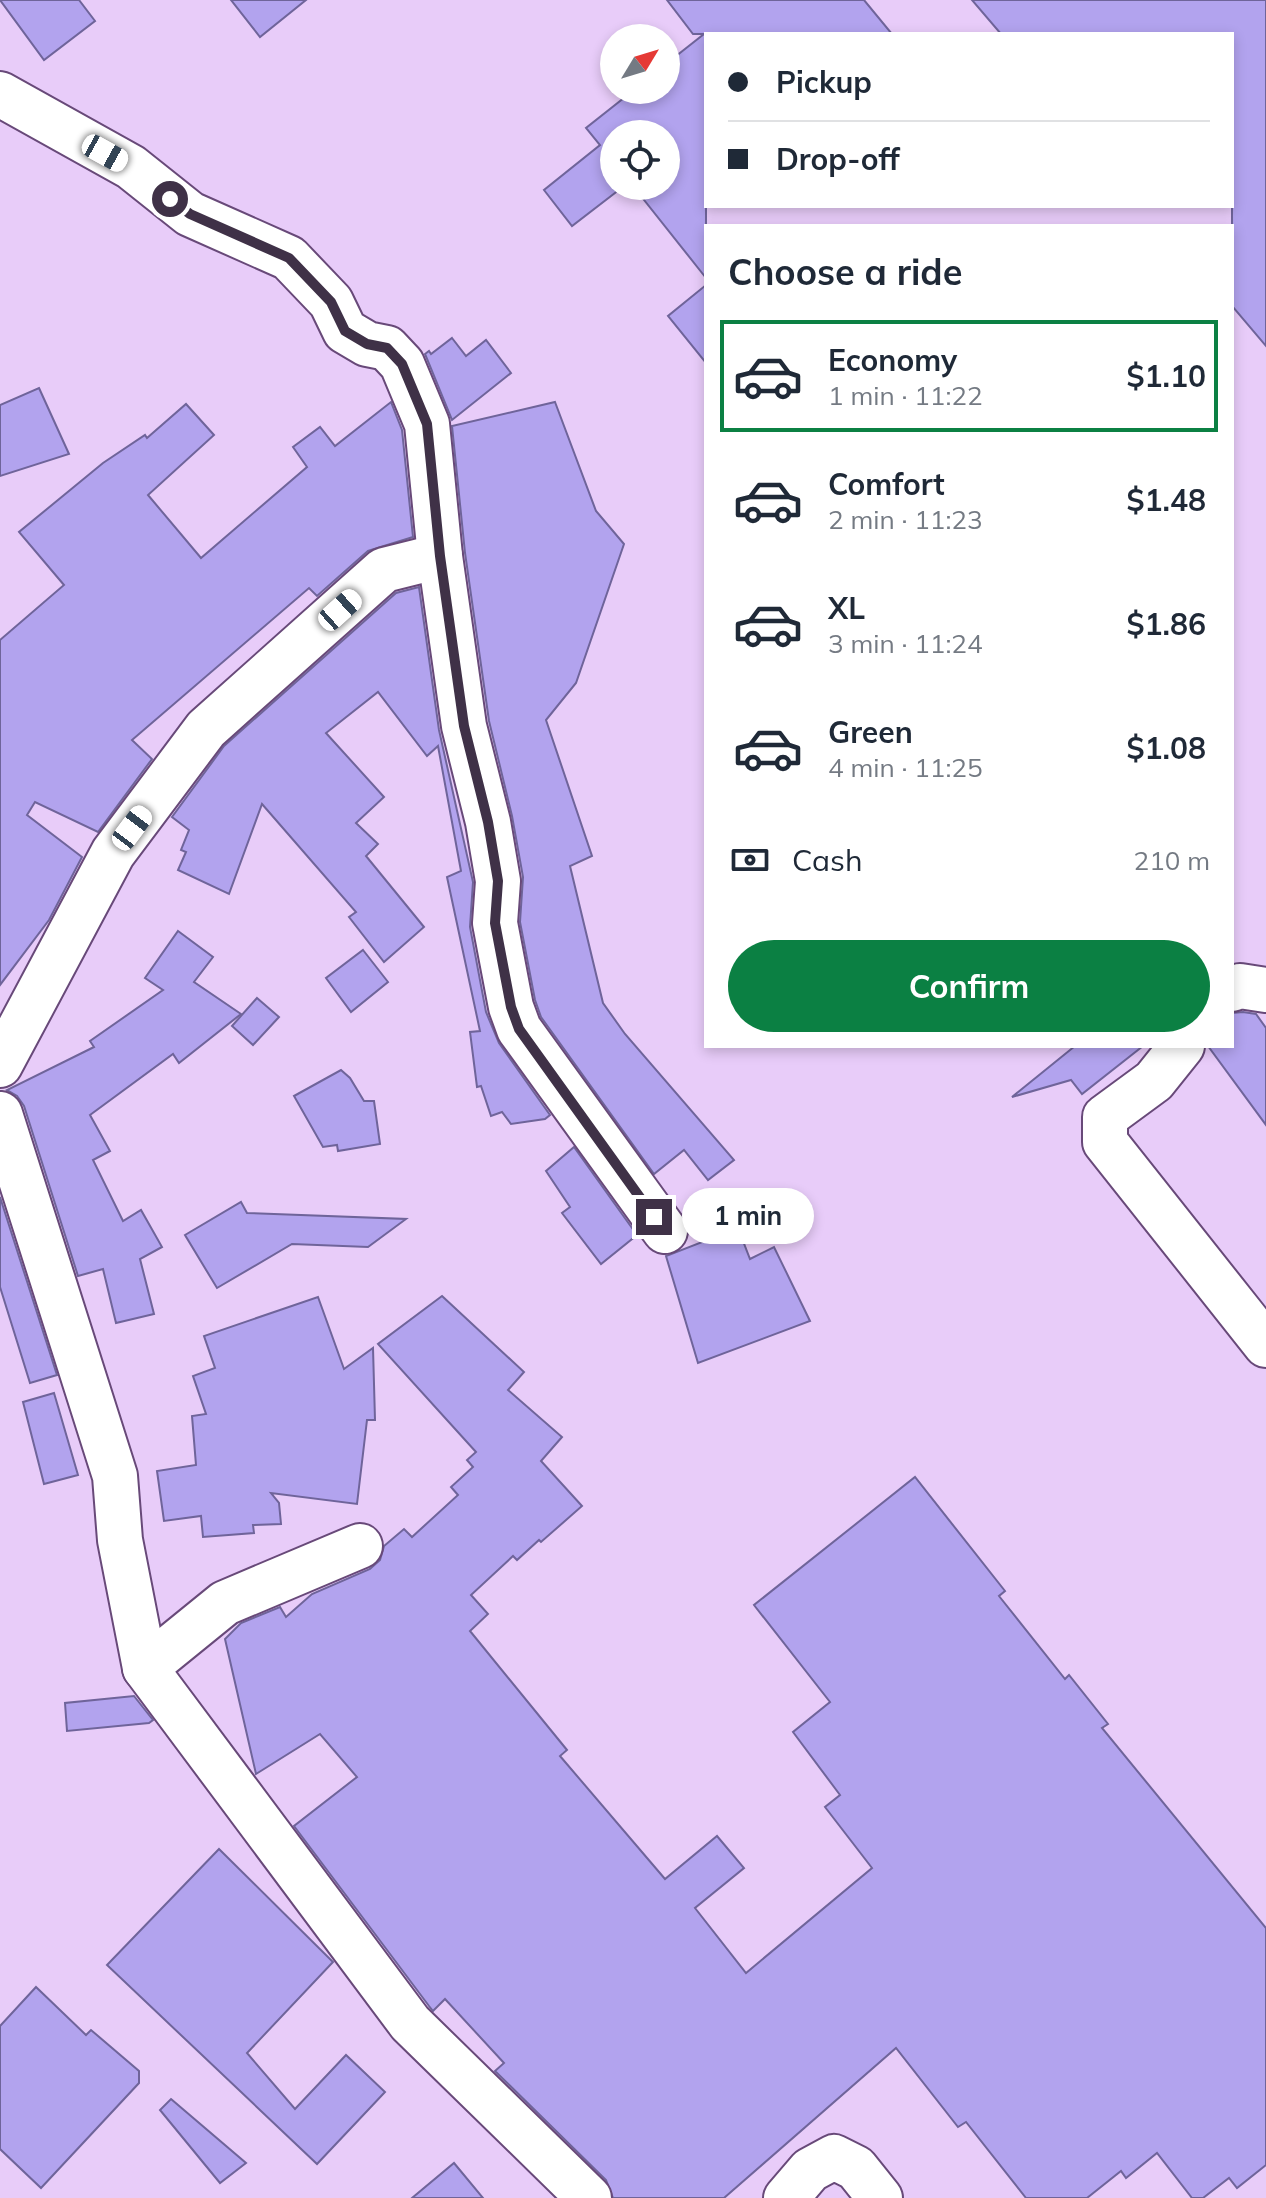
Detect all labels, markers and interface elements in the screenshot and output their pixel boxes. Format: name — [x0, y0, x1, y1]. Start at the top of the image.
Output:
north arrow — [600, 24, 680, 104]
map controls — [600, 24, 680, 200]
text: Pickup — [776, 63, 872, 101]
button: locate — [600, 120, 680, 200]
car — [78, 131, 132, 175]
text: Drop-off — [776, 140, 900, 178]
route start — [152, 181, 188, 217]
text: Choose a ride — [728, 249, 962, 294]
icon: car — [732, 340, 804, 412]
text: Economy — [828, 341, 957, 379]
text: $1.10 — [1127, 357, 1206, 395]
text: 1 min · 11:22 — [828, 379, 983, 412]
icon: car — [732, 464, 804, 536]
text: Comfort — [828, 465, 945, 503]
text: $1.48 — [1127, 481, 1206, 519]
text: 2 min · 11:23 — [828, 503, 983, 536]
car — [314, 585, 366, 635]
icon: car — [732, 588, 804, 660]
text: XL — [828, 589, 865, 627]
text: $1.86 — [1127, 605, 1206, 643]
text: 3 min · 11:24 — [828, 627, 983, 660]
icon: car — [732, 712, 804, 784]
text: Green — [828, 713, 913, 751]
text: $1.08 — [1127, 729, 1206, 767]
text: 4 min · 11:25 — [828, 751, 983, 784]
car — [108, 802, 156, 854]
icon: cash — [728, 838, 772, 882]
text: Cash — [792, 841, 863, 879]
text: 210 m — [1134, 844, 1210, 877]
button: Confirm — [728, 940, 1210, 1032]
callout: 1 min — [682, 1189, 814, 1245]
route end — [636, 1199, 672, 1235]
text: 1 min — [714, 1199, 782, 1232]

